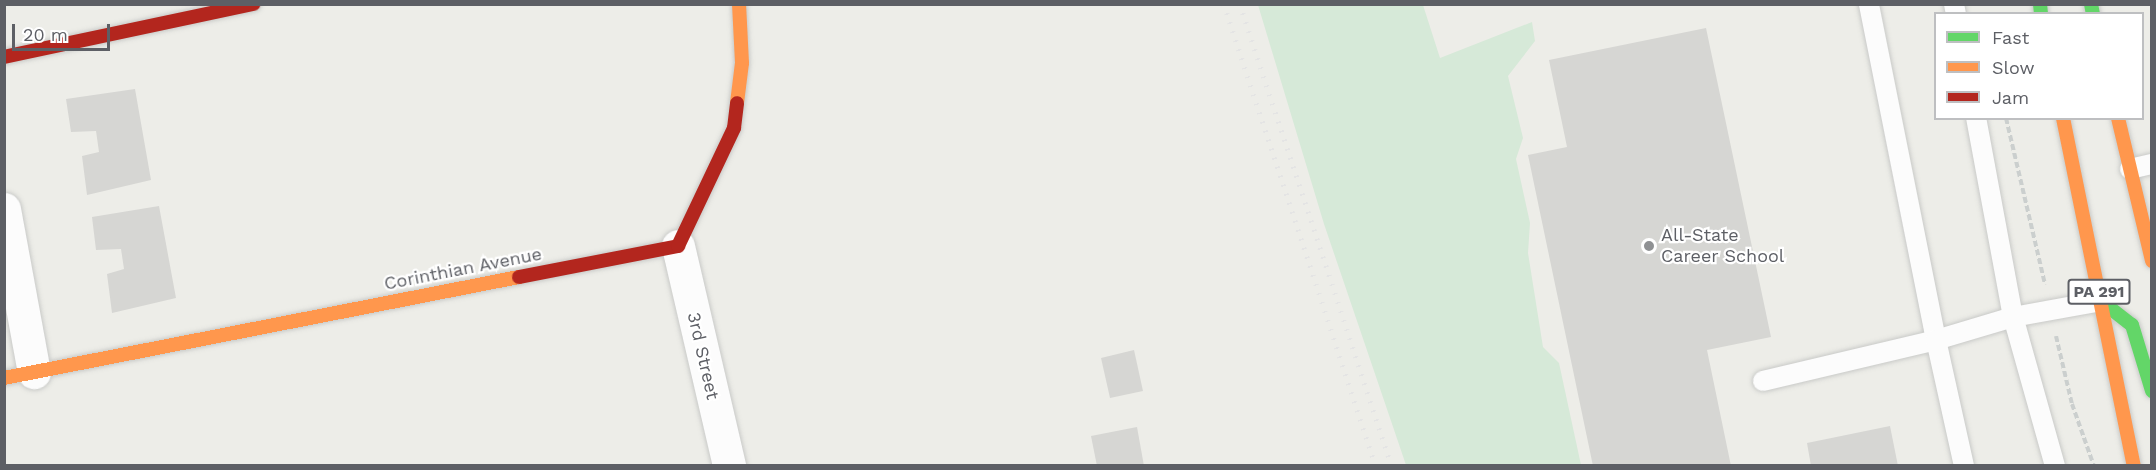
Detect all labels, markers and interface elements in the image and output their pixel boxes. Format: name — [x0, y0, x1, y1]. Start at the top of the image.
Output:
scale bar — [15, 12, 112, 50]
legend — [1934, 12, 2144, 120]
text: 20 m — [23, 24, 68, 45]
text: Fast — [1992, 27, 2029, 48]
text: Slow — [1992, 57, 2035, 78]
text: Jam — [1992, 87, 2029, 108]
place label: All-State Career School — [1661, 225, 1785, 268]
marker: All-State Career School — [1642, 239, 1656, 253]
street label: Corinthian Avenue — [382, 243, 544, 295]
road number: PA 291 — [2066, 279, 2132, 305]
street label: 3rd Street — [682, 310, 724, 402]

